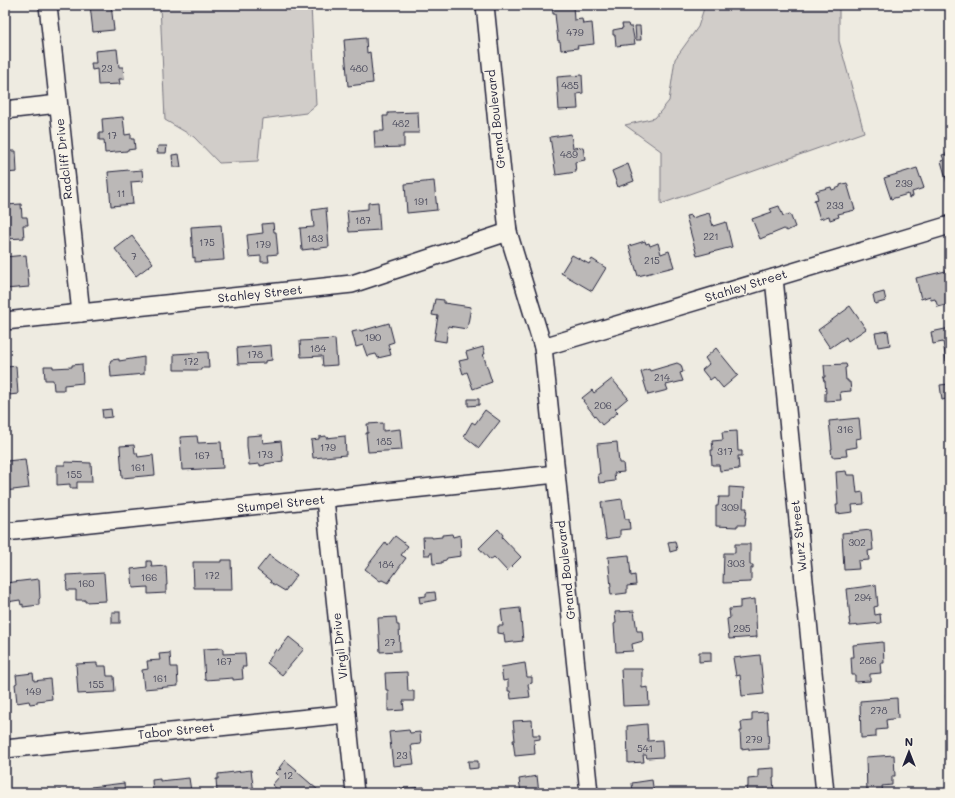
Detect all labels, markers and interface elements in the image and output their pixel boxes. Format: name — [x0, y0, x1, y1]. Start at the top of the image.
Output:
house number: 479 — [566, 25, 584, 39]
house number: 23 — [101, 61, 113, 75]
house number: 480 — [350, 61, 368, 75]
street label: Grand Boulevard — [482, 68, 508, 169]
house number: 485 — [561, 78, 579, 92]
house number: 482 — [392, 116, 410, 130]
street label: Radcliff Drive — [51, 118, 75, 200]
house number: 17 — [107, 128, 117, 142]
house number: 489 — [560, 147, 578, 161]
house number: 239 — [895, 176, 913, 190]
house number: 11 — [117, 186, 125, 200]
house number: 191 — [414, 194, 428, 208]
house number: 233 — [826, 198, 844, 212]
house number: 187 — [355, 213, 371, 227]
house number: 221 — [703, 229, 719, 243]
house number: 183 — [307, 231, 323, 245]
house number: 175 — [199, 235, 215, 249]
house number: 179 — [255, 237, 271, 251]
house number: 7 — [131, 249, 137, 263]
house number: 215 — [644, 253, 660, 267]
street label: Stahley Street — [703, 265, 789, 305]
street label: Stahley Street — [217, 281, 303, 305]
house number: 190 — [365, 330, 381, 344]
house number: 184 — [310, 341, 326, 355]
house number: 178 — [247, 347, 263, 361]
house number: 172 — [183, 354, 199, 368]
house number: 214 — [654, 370, 670, 384]
house number: 206 — [594, 398, 612, 412]
house number: 316 — [837, 422, 853, 436]
house number: 185 — [376, 434, 392, 448]
house number: 179 — [320, 440, 336, 454]
house number: 317 — [717, 444, 733, 458]
house number: 173 — [257, 447, 273, 461]
house number: 167 — [194, 448, 210, 462]
house number: 161 — [131, 460, 145, 474]
house number: 155 — [66, 467, 82, 481]
street label: Stumpel Street — [236, 490, 326, 516]
house number: 309 — [721, 500, 739, 514]
street label: Wurz Street — [786, 500, 810, 573]
street label: Grand Boulevard — [552, 519, 578, 620]
house number: 302 — [848, 535, 866, 549]
house number: 303 — [727, 556, 745, 570]
house number: 184 — [378, 557, 394, 571]
house number: 172 — [204, 568, 220, 582]
house number: 166 — [141, 570, 157, 584]
house number: 160 — [78, 576, 94, 590]
house number: 294 — [854, 590, 872, 604]
street label: Virgil Drive — [328, 612, 350, 680]
house number: 295 — [733, 621, 751, 635]
house number: 27 — [384, 635, 396, 649]
house number: 286 — [859, 653, 877, 667]
house number: 167 — [216, 654, 232, 668]
house number: 161 — [153, 671, 167, 685]
house number: 155 — [88, 677, 104, 691]
house number: 149 — [25, 684, 41, 698]
house number: 278 — [870, 703, 888, 717]
street label: Tabor Street — [137, 718, 215, 742]
house number: 279 — [745, 732, 763, 746]
north arrow — [889, 732, 929, 772]
text: N — [905, 734, 913, 749]
house number: 541 — [637, 741, 653, 755]
house number: 23 — [396, 748, 408, 762]
house number: 12 — [283, 768, 293, 782]

